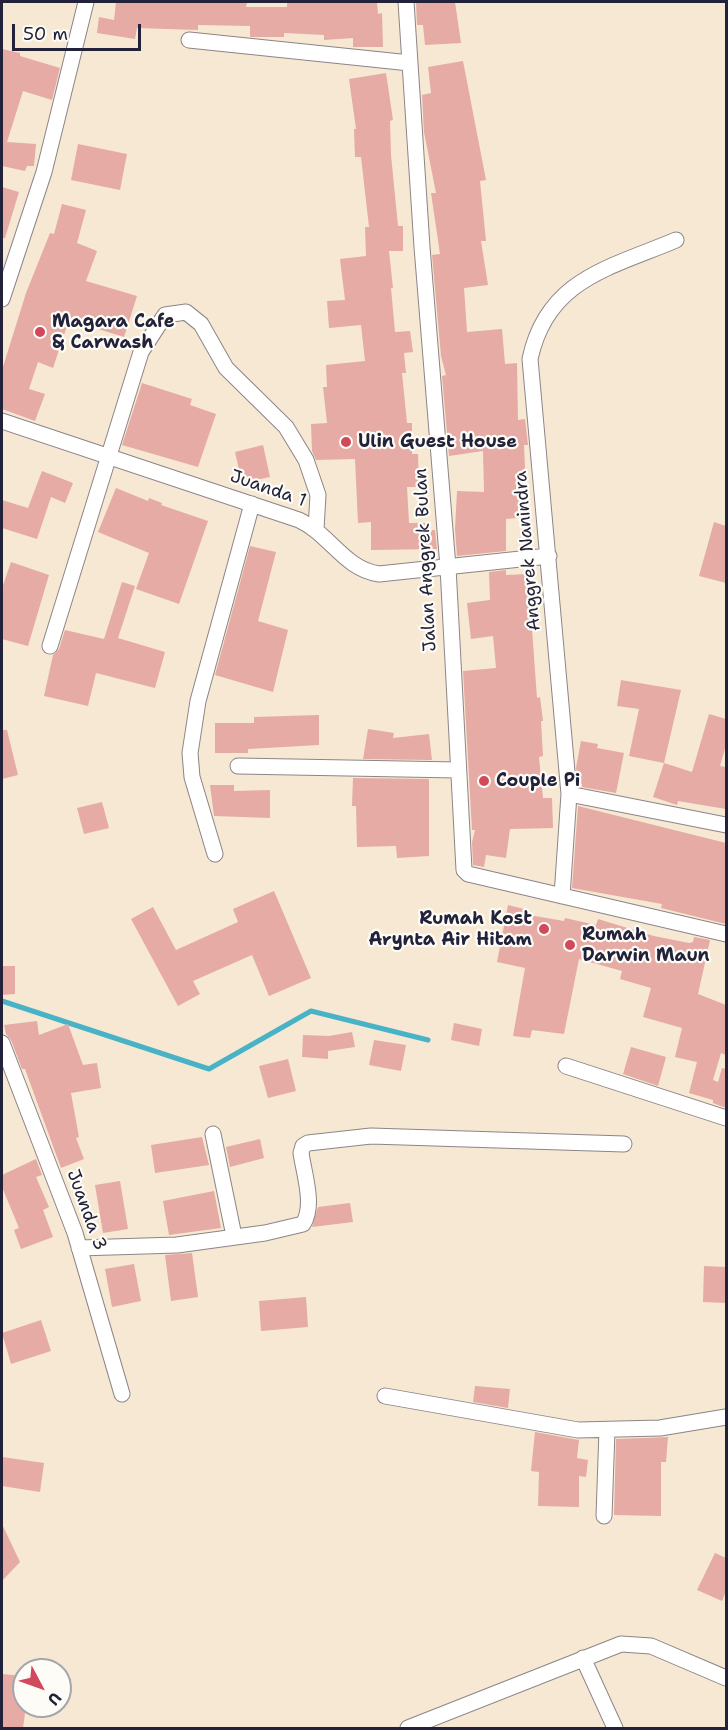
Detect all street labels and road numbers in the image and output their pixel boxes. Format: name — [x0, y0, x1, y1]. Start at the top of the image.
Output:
street label: Juanda 1 — [227, 466, 309, 512]
street label: Jalan Anggrek Bulan — [410, 468, 442, 652]
street label: Anggrek Nanindra — [510, 470, 546, 632]
street label: Juanda 3 — [61, 1167, 111, 1253]

